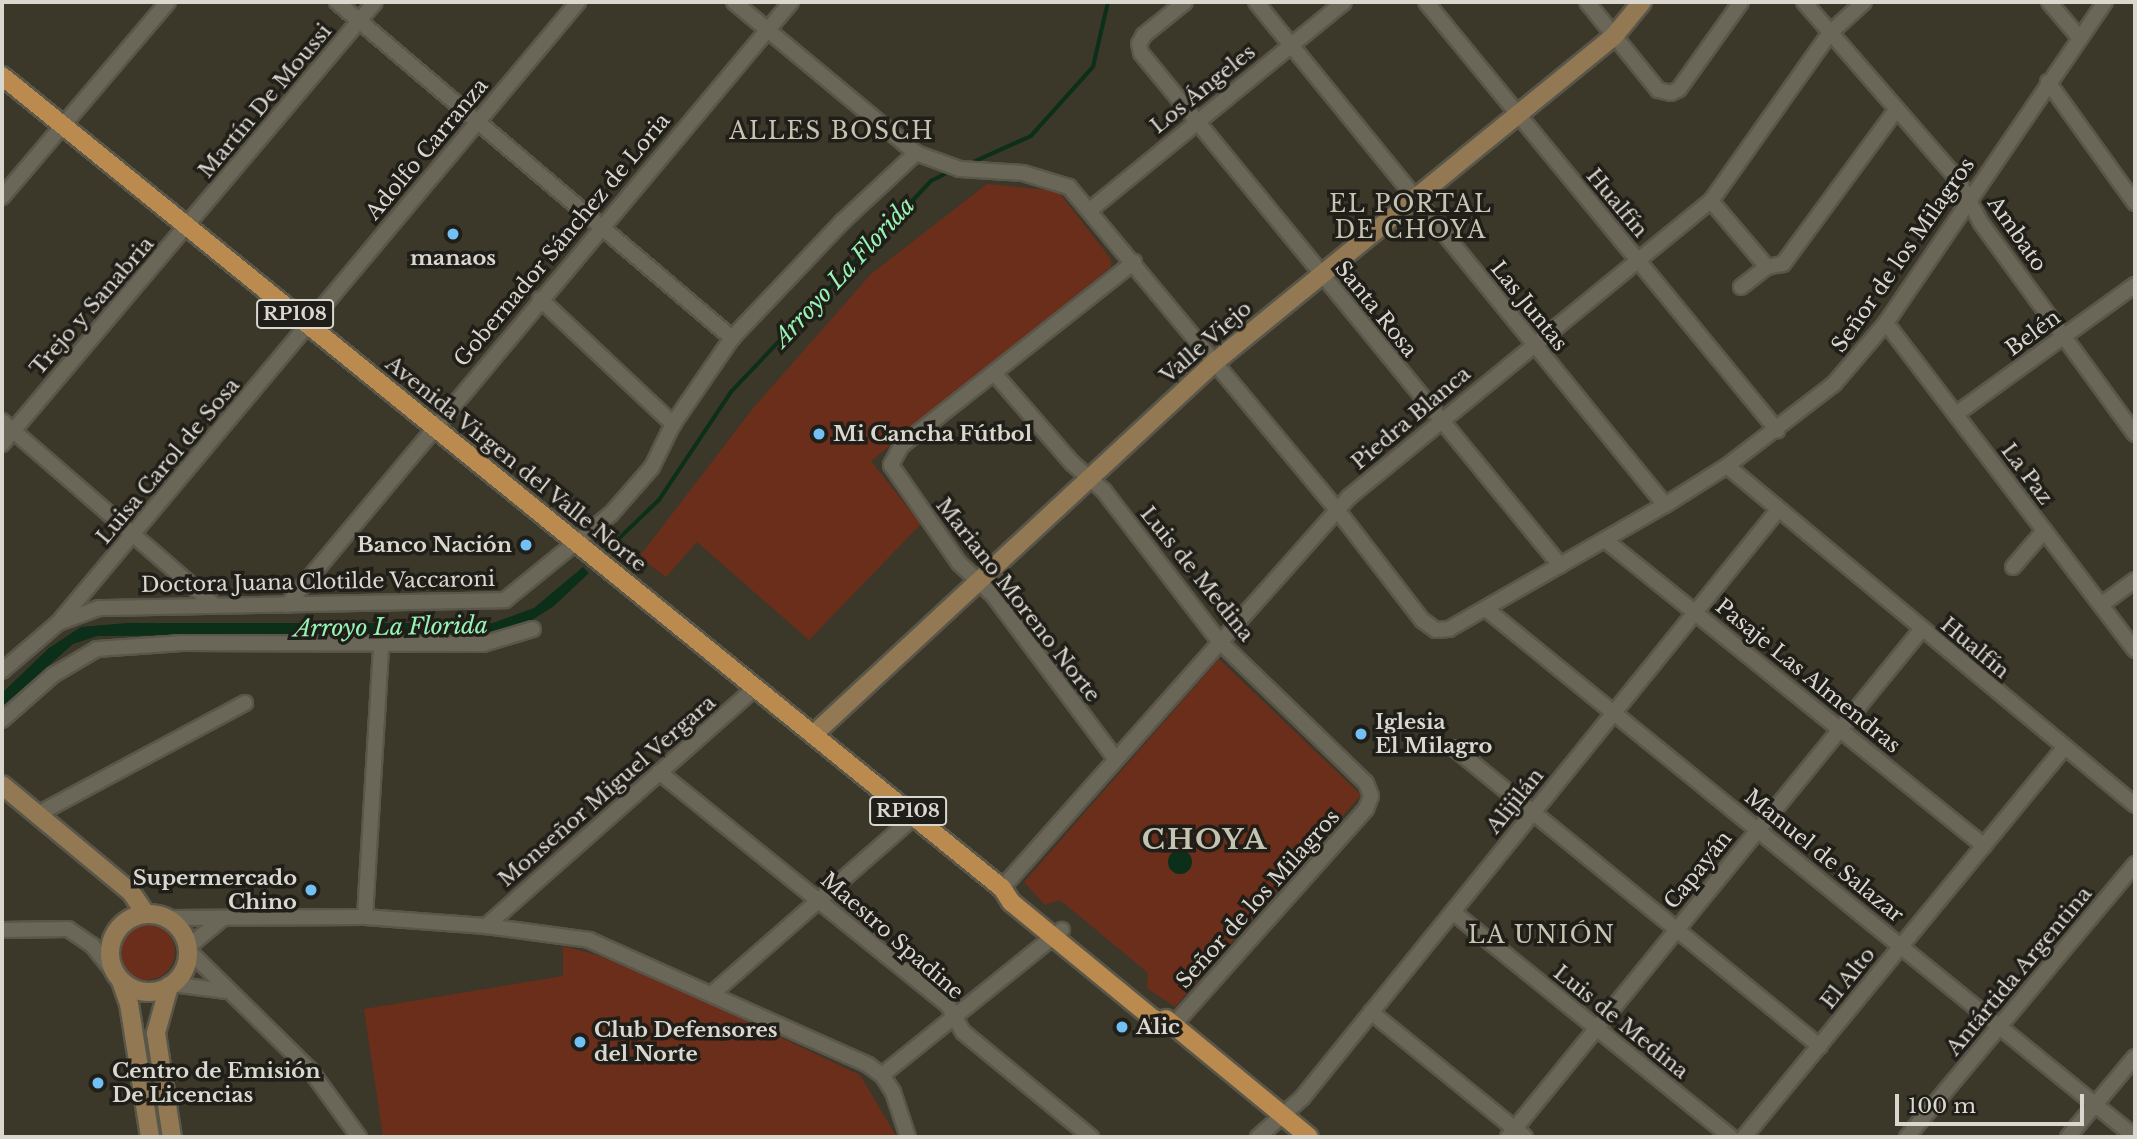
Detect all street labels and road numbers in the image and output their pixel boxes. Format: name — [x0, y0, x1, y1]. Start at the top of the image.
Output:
street label: Martín De Moussi — [193, 19, 337, 183]
street label: Los Ángeles — [1145, 39, 1261, 139]
street label: Adolfo Carranza — [361, 73, 493, 225]
street label: Gobernador Sánchez de Loria — [449, 108, 675, 372]
street label: Señor de los Milagros — [1826, 153, 1980, 357]
street label: Hualfín — [1581, 164, 1653, 242]
street label: Ambato — [1982, 192, 2052, 276]
street label: Trejo y Sanabria — [25, 231, 159, 381]
street label: Santa Rosa — [1330, 256, 1422, 362]
street label: Las Juntas — [1485, 256, 1573, 356]
street label: Valle Viejo — [1155, 295, 1257, 389]
road number: RP108 — [255, 298, 335, 330]
street label: Belén — [2001, 305, 2065, 361]
street label: Avenida Virgen del Valle Norte — [380, 350, 652, 578]
street label: Piedra Blanca — [1346, 361, 1476, 475]
street label: Luisa Carol de Sosa — [91, 373, 245, 549]
street label: La Paz — [1996, 438, 2058, 510]
street label: Mariano Moreno Norte — [931, 493, 1105, 707]
street label: Luis de Medina — [1135, 502, 1259, 646]
street label: Doctora Juana Clotilde Vaccaroni — [140, 566, 496, 598]
street label: Pasaje Las Almendras — [1710, 593, 1906, 759]
street label: Hualfín — [1936, 612, 2014, 684]
street label: Monseñor Miguel Vergara — [493, 689, 721, 893]
street label: Alijilán — [1481, 763, 1549, 839]
street label: Manuel de Salazar — [1739, 784, 1909, 928]
road number: RP108 — [868, 796, 948, 826]
street label: Señor de los Milagros — [1171, 804, 1345, 994]
street label: Capayán — [1659, 826, 1737, 914]
street label: Maestro Spadine — [816, 867, 968, 1005]
street label: Antártida Argentina — [1941, 881, 2097, 1061]
street label: El Alto — [1815, 942, 1881, 1014]
street label: Luis de Medina — [1549, 960, 1693, 1084]

